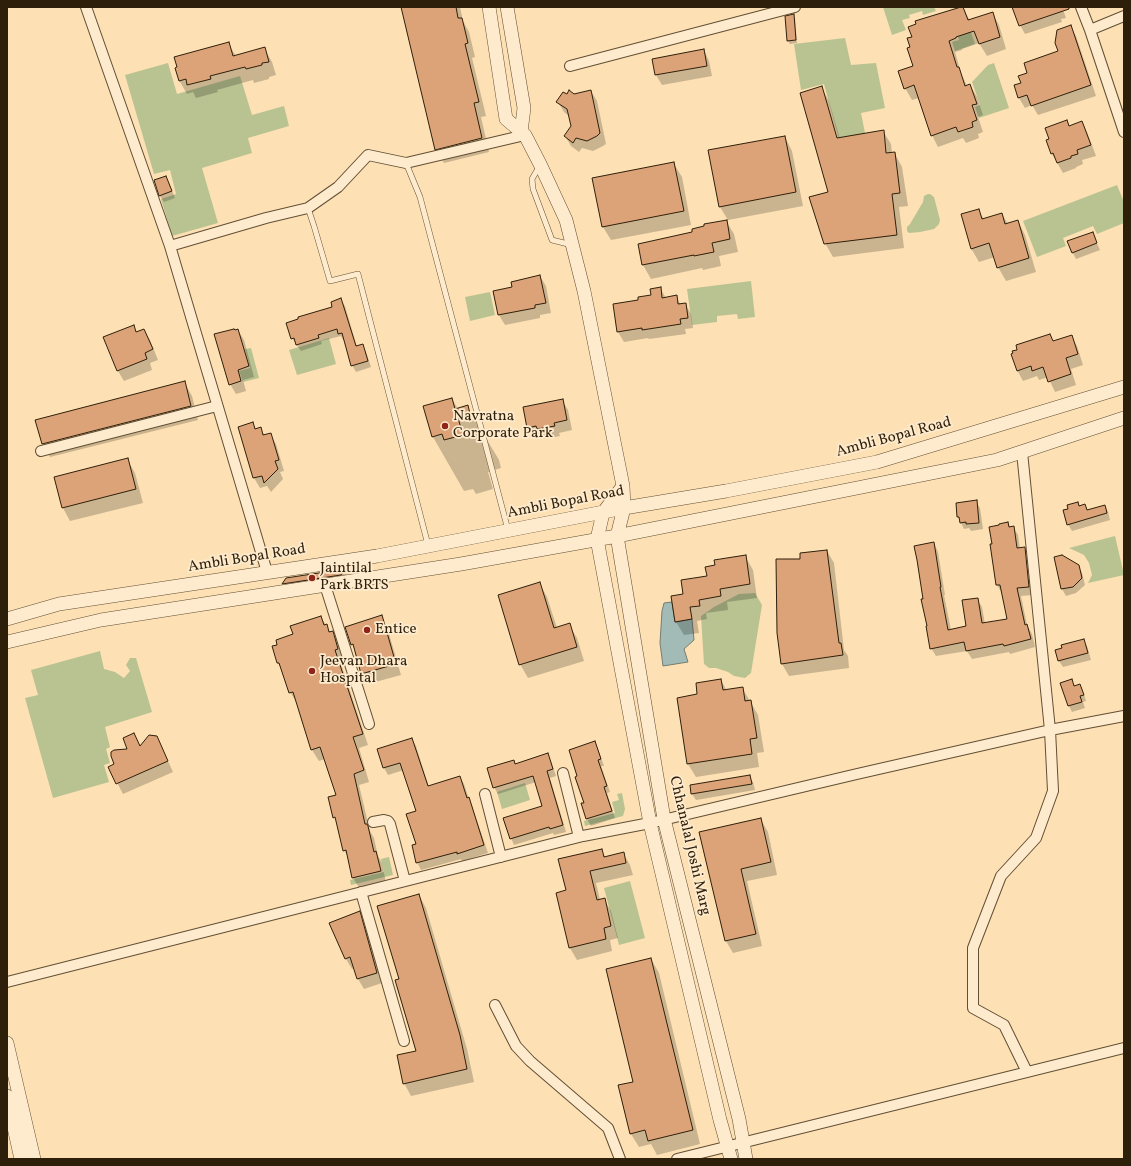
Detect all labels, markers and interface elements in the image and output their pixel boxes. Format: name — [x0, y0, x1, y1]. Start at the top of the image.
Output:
place label: Navratna Corporate Park — [453, 408, 553, 443]
street label: Ambli Bopal Road — [834, 414, 954, 462]
marker: Navratna Corporate Park — [440, 421, 450, 431]
street label: Ambli Bopal Road — [506, 483, 626, 523]
street label: Ambli Bopal Road — [187, 541, 307, 577]
place label: Jaintilal Park BRTS — [320, 560, 389, 595]
marker: Jaintilal Park BRTS — [307, 573, 317, 583]
place label: Entice — [375, 621, 417, 639]
marker: Entice — [362, 625, 372, 635]
place label: Jeevan Dhara Hospital — [320, 653, 407, 688]
marker: Jeevan Dhara Hospital — [307, 666, 317, 676]
street label: Chhanalal Joshi Marg — [664, 775, 714, 917]

